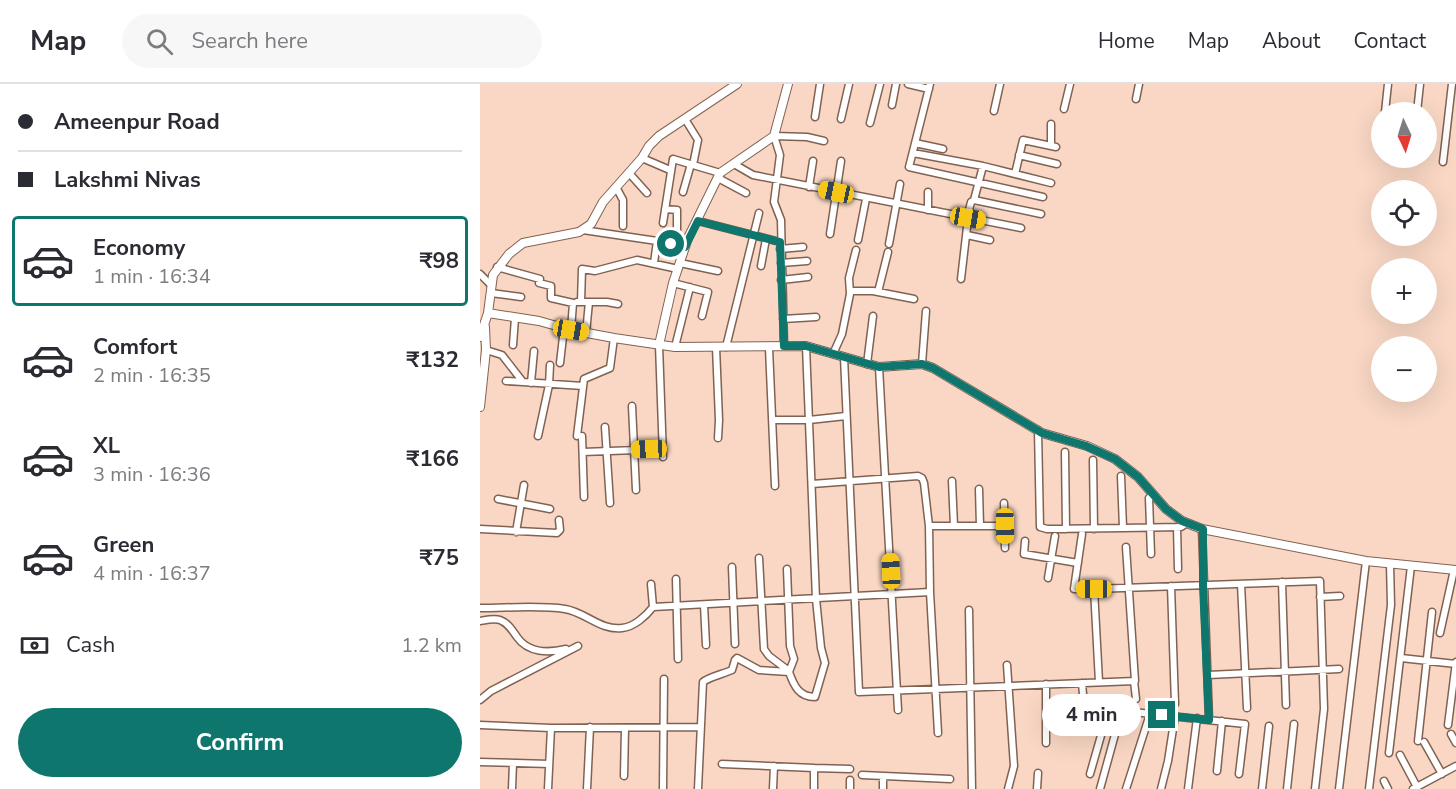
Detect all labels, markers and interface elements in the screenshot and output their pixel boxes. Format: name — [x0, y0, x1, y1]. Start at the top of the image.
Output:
search box — [122, 14, 542, 68]
text: Map — [30, 22, 86, 60]
icon: search — [143, 25, 176, 58]
text: Search here — [191, 26, 308, 56]
text: Home — [1098, 27, 1155, 55]
text: Map — [1188, 27, 1229, 55]
text: About — [1262, 27, 1320, 55]
text: Contact — [1353, 27, 1426, 55]
north arrow — [1371, 102, 1437, 168]
map controls — [1371, 102, 1437, 402]
text: Ameenpur Road — [54, 107, 220, 137]
text: Lakshmi Nivas — [54, 165, 201, 195]
car — [817, 179, 855, 205]
button: locate — [1371, 180, 1437, 246]
car — [949, 206, 987, 230]
route start — [657, 230, 684, 257]
text: Economy — [93, 233, 185, 263]
icon: car — [21, 234, 75, 288]
text: ₹98 — [419, 246, 459, 276]
button: + — [1371, 258, 1437, 324]
text: 1 min · 16:34 — [93, 263, 211, 290]
car — [552, 318, 590, 342]
text: Comfort — [93, 332, 177, 362]
icon: car — [21, 333, 75, 387]
button: − — [1371, 336, 1437, 402]
text: ₹132 — [406, 345, 459, 375]
text: 2 min · 16:35 — [93, 362, 211, 389]
text: XL — [93, 431, 120, 461]
icon: car — [21, 432, 75, 486]
car — [631, 439, 667, 459]
text: ₹166 — [406, 444, 459, 474]
text: 3 min · 16:36 — [93, 461, 211, 488]
car — [996, 508, 1014, 544]
text: Green — [93, 530, 154, 560]
icon: car — [21, 531, 75, 585]
text: ₹75 — [419, 543, 459, 573]
car — [881, 553, 901, 589]
text: 4 min · 16:37 — [93, 560, 211, 587]
car — [1076, 580, 1112, 598]
icon: cash — [18, 629, 51, 662]
text: Cash — [66, 630, 115, 660]
text: 1.2 km — [401, 632, 462, 659]
callout: 4 min — [1042, 694, 1141, 736]
text: 4 min — [1066, 701, 1117, 728]
route end — [1148, 701, 1175, 728]
button: Confirm — [18, 708, 462, 777]

